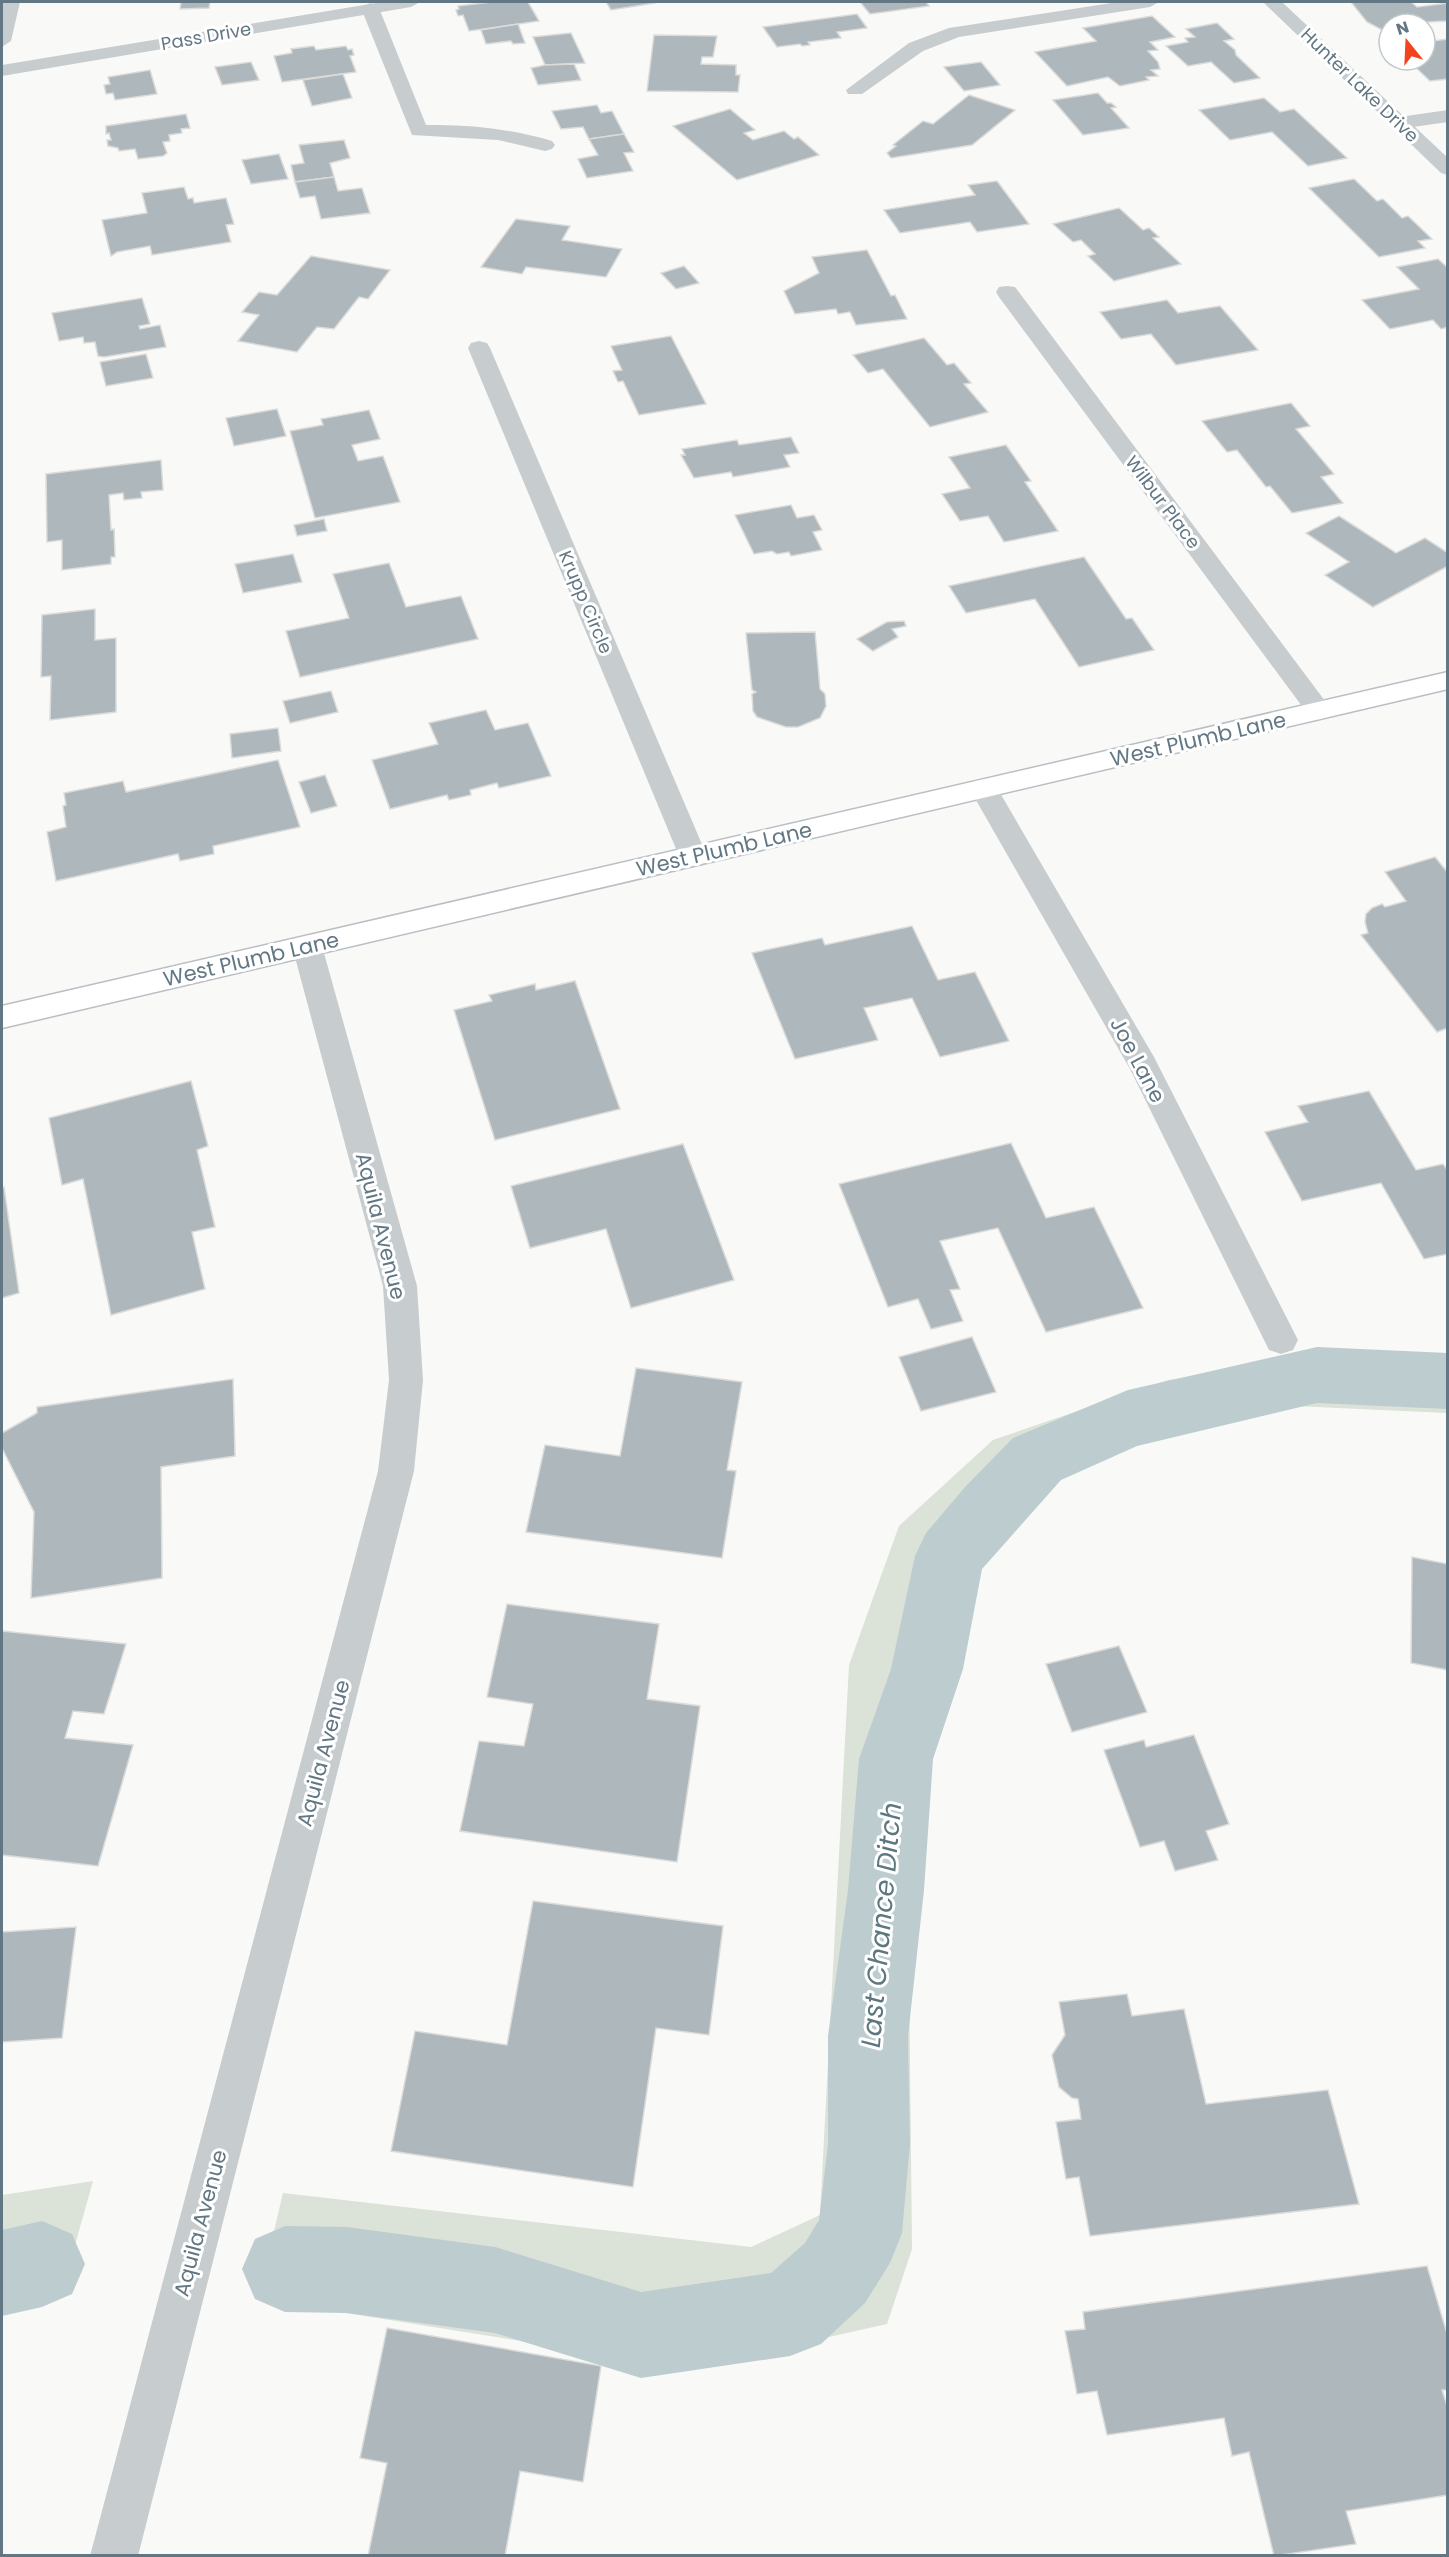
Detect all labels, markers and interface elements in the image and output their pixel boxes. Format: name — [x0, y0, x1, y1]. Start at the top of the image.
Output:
north arrow — [1377, 12, 1437, 72]
text: N — [1393, 15, 1412, 41]
street label: Pass Drive — [159, 16, 253, 56]
street label: Hunter Lake Drive — [1296, 22, 1424, 148]
street label: Wilbur Place — [1120, 450, 1206, 554]
street label: Krupp Circle — [553, 547, 619, 657]
street label: West Plumb Lane — [1107, 705, 1289, 773]
street label: West Plumb Lane — [633, 815, 815, 883]
street label: West Plumb Lane — [160, 925, 342, 993]
street label: Joe Lane — [1103, 1012, 1173, 1108]
street label: Aquila Avenue — [349, 1149, 413, 1303]
street label: Aquila Avenue — [289, 1676, 357, 1830]
water label: Last Chance Ditch — [852, 1801, 910, 2049]
street label: Aquila Avenue — [166, 2146, 234, 2300]

